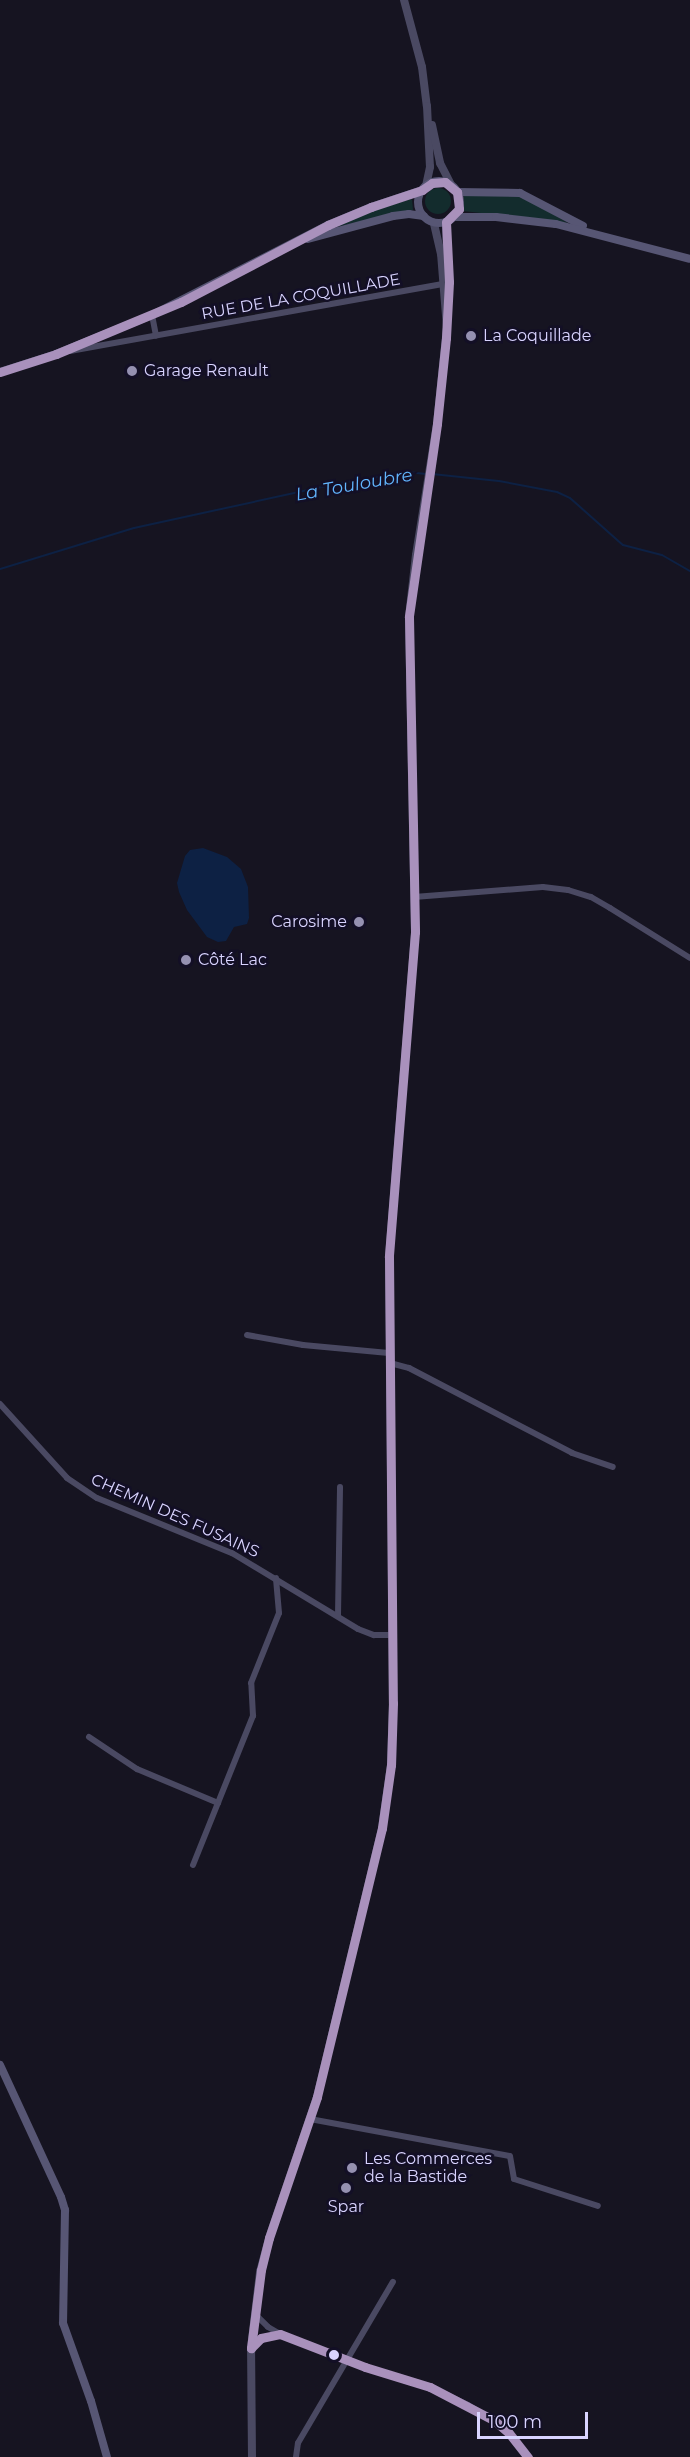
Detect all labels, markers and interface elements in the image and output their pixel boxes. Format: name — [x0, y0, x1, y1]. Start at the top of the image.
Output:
street label: RUE DE LA COQUILLADE — [200, 270, 402, 324]
place label: La Coquillade — [483, 326, 592, 346]
marker: La Coquillade — [464, 329, 478, 343]
place label: Garage Renault — [144, 361, 269, 381]
marker: Garage Renault — [125, 364, 139, 378]
water label: La Touloubre — [294, 464, 414, 506]
place label: Carosime — [271, 912, 347, 932]
marker: Carosime — [352, 915, 366, 929]
place label: Côté Lac — [198, 950, 267, 970]
marker: Côté Lac — [179, 953, 193, 967]
street label: CHEMIN DES FUSAINS — [88, 1470, 262, 1562]
place label: Les Commerces de la Bastide — [364, 2149, 492, 2187]
marker: Les Commerces de la Bastide — [345, 2161, 359, 2175]
marker: Spar — [339, 2181, 353, 2195]
place label: Spar — [328, 2197, 364, 2217]
unlabelled marker — [328, 2349, 340, 2361]
scale bar — [480, 2400, 591, 2438]
text: 100 m — [488, 2411, 542, 2433]

